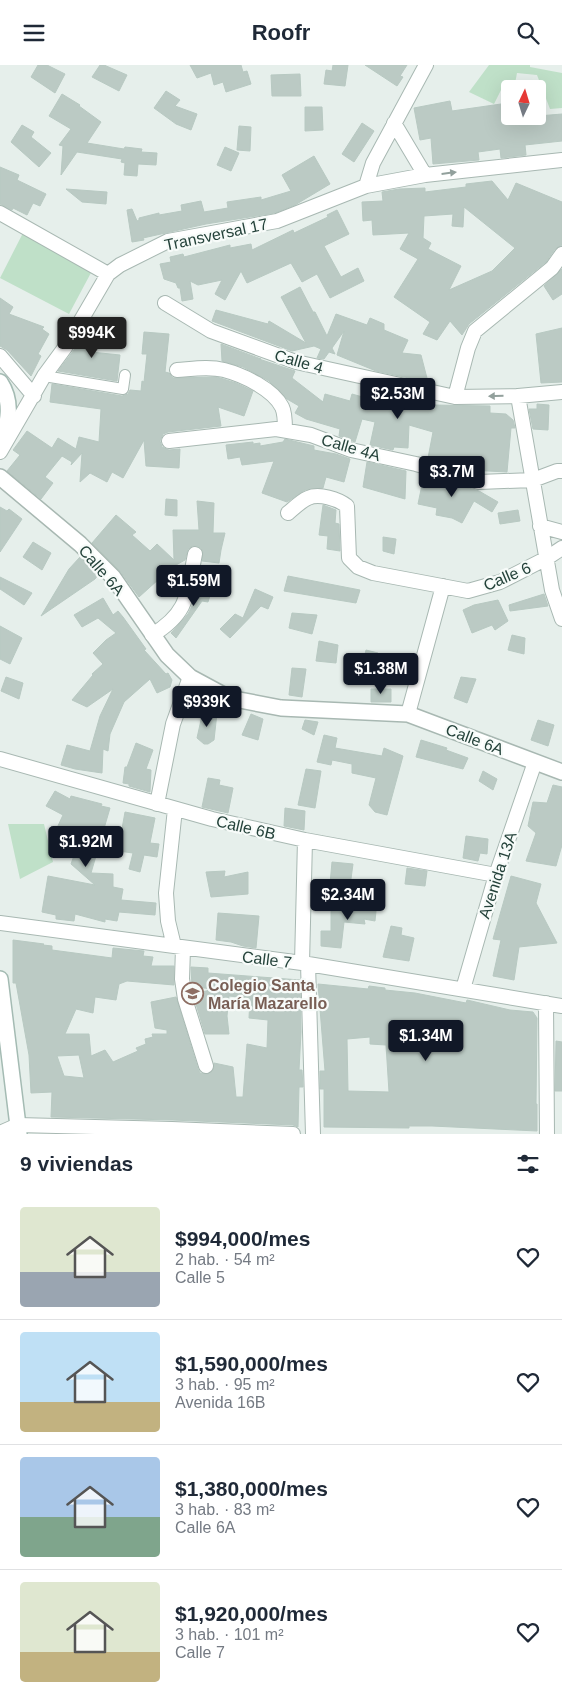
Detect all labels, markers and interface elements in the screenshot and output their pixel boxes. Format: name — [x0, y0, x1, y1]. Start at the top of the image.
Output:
icon: menu — [20, 19, 48, 47]
icon: search — [514, 19, 542, 47]
text: Roofr — [252, 20, 310, 45]
north arrow — [501, 80, 546, 125]
map controls — [501, 80, 546, 125]
one-way arrow — [441, 169, 457, 177]
street label: Transversal 17 — [163, 215, 269, 254]
pin: $994K — [57, 317, 127, 359]
text: $994K — [68, 324, 116, 341]
street label: Calle 4 — [273, 346, 325, 377]
pin: $2.53M — [357, 377, 439, 420]
text: $2.53M — [371, 385, 425, 402]
one-way arrow — [488, 393, 504, 401]
street label: Calle 4A — [319, 431, 383, 464]
pin: $3.7M — [417, 455, 487, 498]
text: $3.7M — [430, 463, 474, 480]
street label: Calle 6A — [75, 542, 128, 599]
street label: Calle 6 — [481, 559, 534, 594]
pin: $1.59M — [153, 565, 235, 607]
text: $1.59M — [167, 572, 221, 589]
pin: $1.38M — [340, 653, 422, 695]
text: $1.38M — [354, 660, 408, 677]
pin: $939K — [172, 685, 242, 728]
text: $939K — [183, 693, 231, 710]
street label: Calle 6A — [444, 721, 506, 758]
street label: Calle 6B — [215, 812, 277, 843]
pin: $1.92M — [45, 825, 127, 868]
street label: Avenida 13A — [475, 829, 520, 921]
text: $1.92M — [59, 833, 113, 850]
pin: $2.34M — [307, 879, 389, 921]
text: $2.34M — [321, 886, 375, 903]
street label: Calle 7 — [241, 948, 293, 971]
place label: Colegio Santa María Mazarello — [208, 977, 327, 1012]
school or university icon: Colegio Santa María Mazarello — [180, 982, 204, 1006]
pin: $1.34M — [385, 1019, 467, 1062]
text: $1.34M — [399, 1027, 453, 1044]
icon: filters — [514, 1150, 542, 1178]
text: 9 viviendas — [20, 1152, 133, 1175]
icon: home — [60, 1227, 120, 1287]
text: $994,000/mes — [175, 1227, 310, 1250]
icon: heart — [514, 1243, 542, 1271]
text: 2 hab. · 54 m² — [175, 1251, 275, 1268]
text: Calle 5 — [175, 1269, 225, 1286]
icon: home — [60, 1352, 120, 1412]
text: $1,590,000/mes — [175, 1352, 328, 1375]
icon: heart — [514, 1368, 542, 1396]
text: 3 hab. · 95 m² — [175, 1376, 275, 1393]
text: Avenida 16B — [175, 1394, 265, 1411]
icon: home — [60, 1477, 120, 1537]
text: $1,380,000/mes — [175, 1477, 328, 1500]
icon: heart — [514, 1493, 542, 1521]
text: 3 hab. · 83 m² — [175, 1501, 275, 1518]
text: Calle 6A — [175, 1519, 235, 1536]
icon: home — [60, 1602, 120, 1662]
text: $1,920,000/mes — [175, 1602, 328, 1625]
icon: heart — [514, 1618, 542, 1646]
text: 3 hab. · 101 m² — [175, 1626, 284, 1643]
text: Calle 7 — [175, 1644, 225, 1661]

